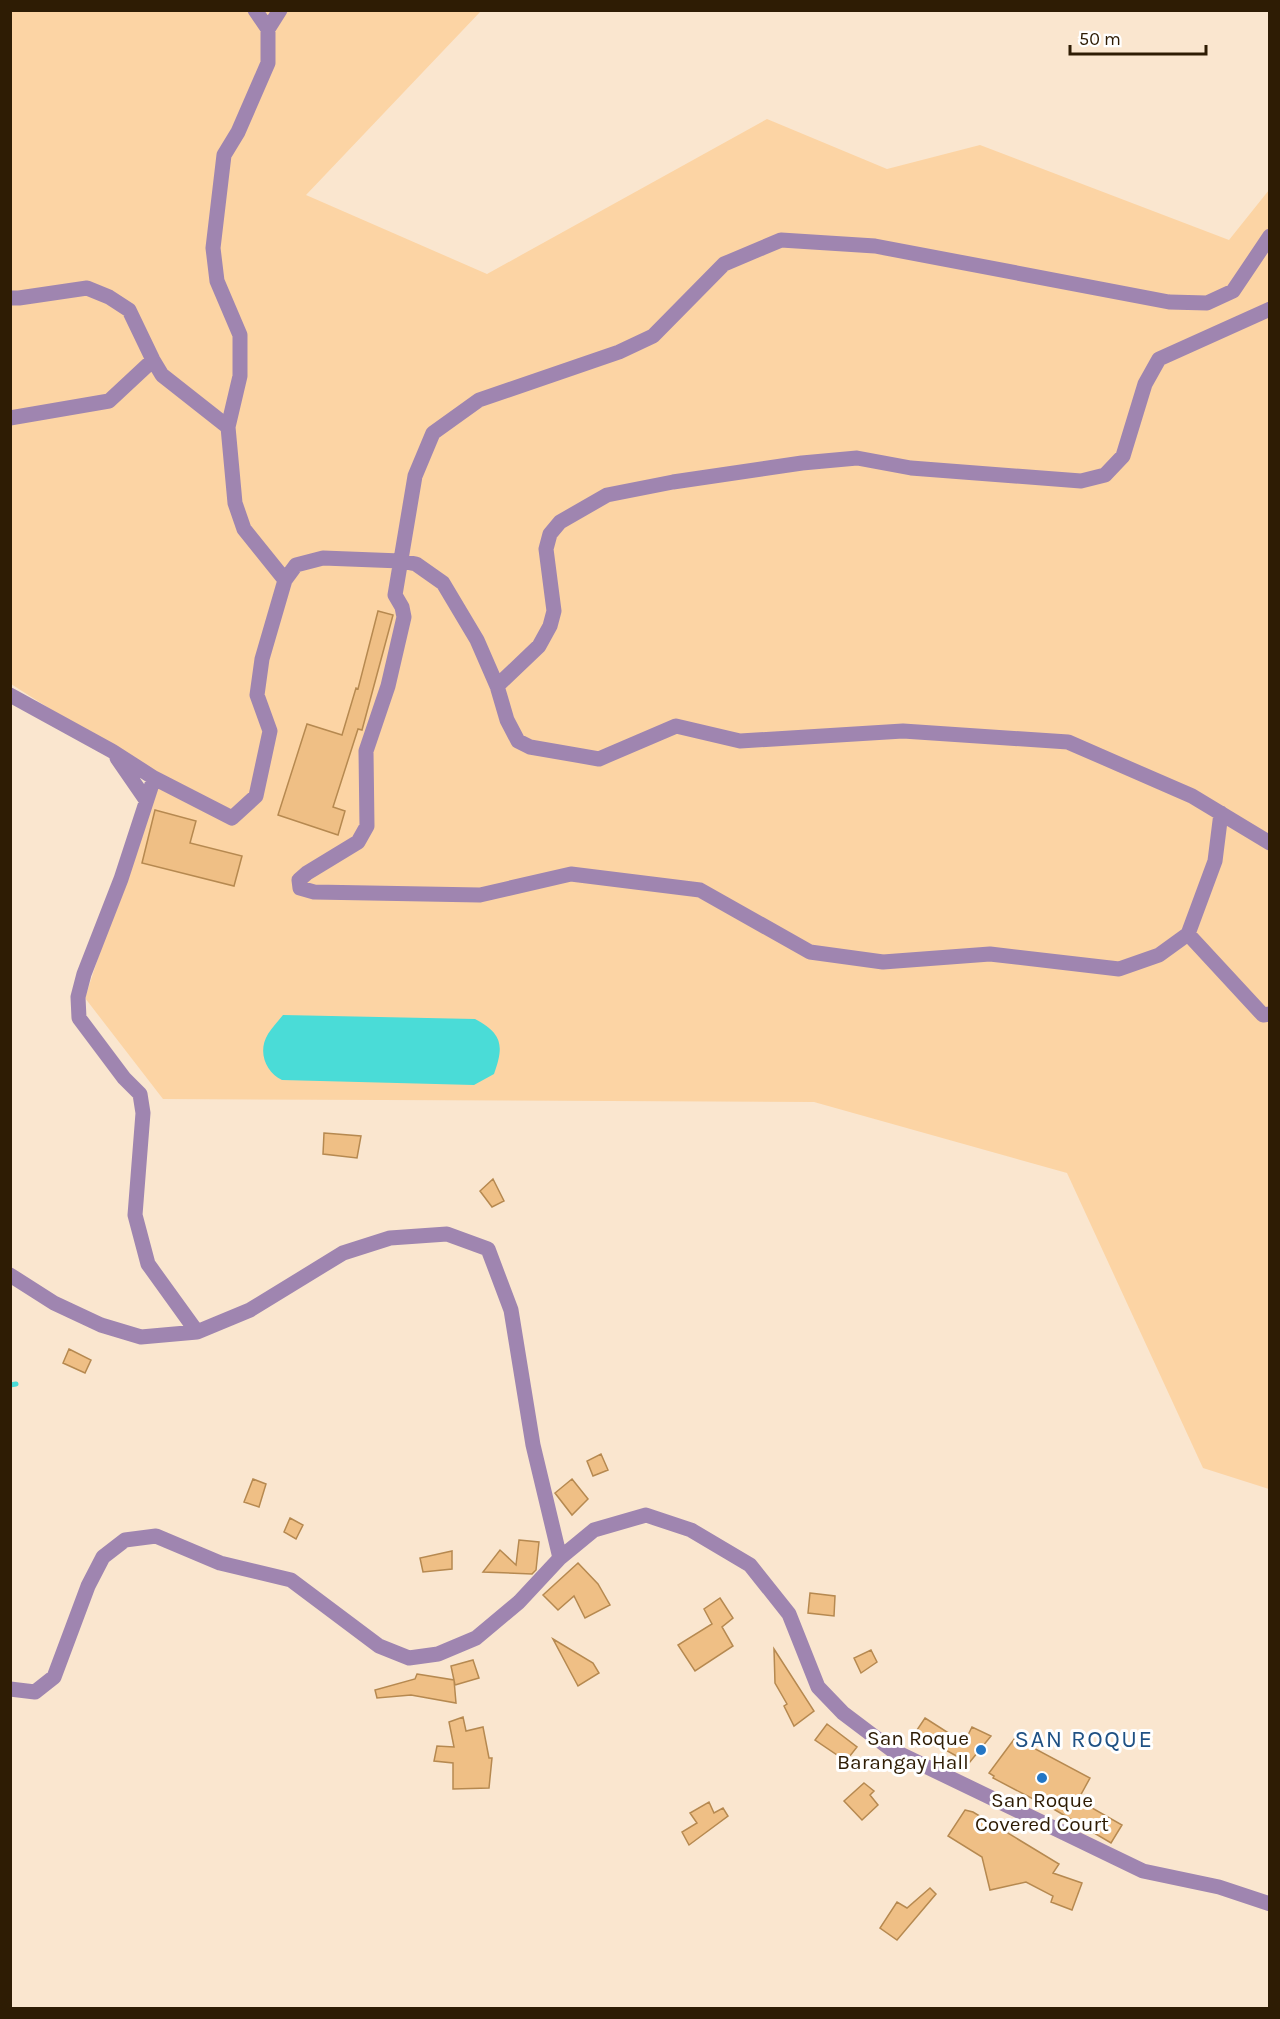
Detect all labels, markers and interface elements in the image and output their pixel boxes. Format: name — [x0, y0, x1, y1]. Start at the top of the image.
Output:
scale bar — [1070, 18, 1206, 56]
text: 50 m — [1079, 28, 1121, 50]
district label: SAN ROQUE — [1015, 1725, 1153, 1753]
place label: San Roque Barangay Hall — [837, 1726, 969, 1774]
marker: San Roque Barangay Hall — [974, 1743, 988, 1757]
marker: San Roque Covered Court — [1035, 1771, 1049, 1785]
place label: San Roque Covered Court — [975, 1788, 1109, 1836]

